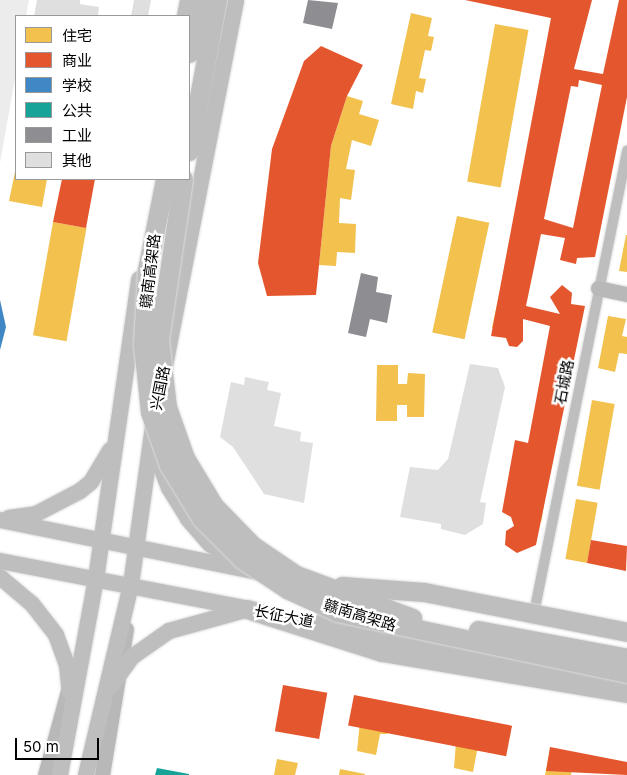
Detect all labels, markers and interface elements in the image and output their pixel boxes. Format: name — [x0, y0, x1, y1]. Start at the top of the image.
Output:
legend — [15, 15, 190, 180]
text: 住宅 — [62, 26, 92, 45]
text: 商业 — [62, 51, 92, 70]
text: 学校 — [62, 76, 92, 95]
text: 公共 — [62, 101, 92, 120]
text: 工业 — [62, 126, 92, 145]
text: 其他 — [62, 151, 92, 170]
street label: 赣南高架路 — [136, 233, 164, 309]
street label: 石城路 — [551, 358, 577, 406]
street label: 兴国路 — [147, 364, 173, 412]
street label: 赣南高架路 — [322, 595, 398, 635]
street label: 长征大道 — [253, 601, 315, 631]
scale bar — [18, 728, 101, 760]
text: 50 m — [23, 737, 59, 756]

